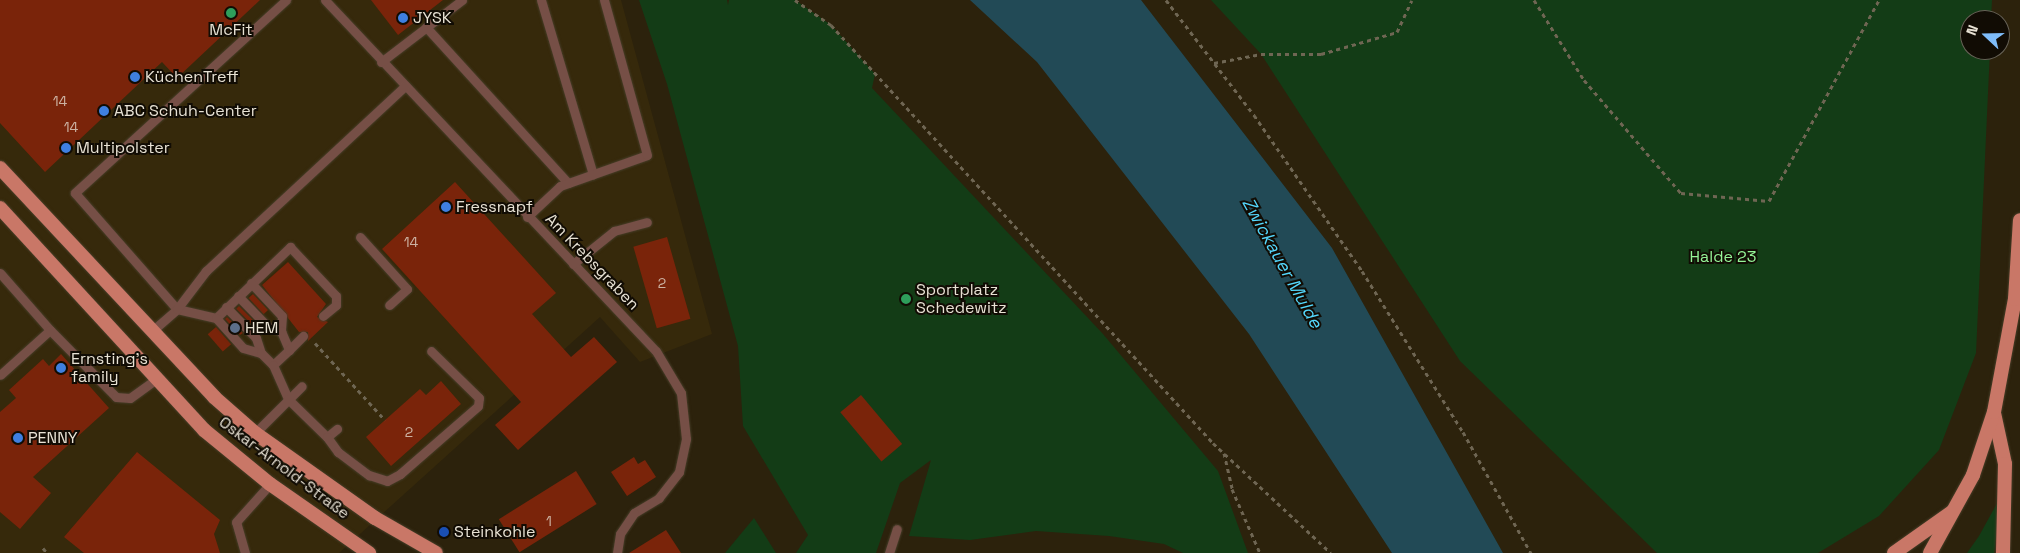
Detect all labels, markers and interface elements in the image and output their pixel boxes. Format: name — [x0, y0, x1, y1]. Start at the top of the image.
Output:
marker: McFit — [225, 7, 237, 19]
place label: JYSK — [413, 8, 452, 28]
north arrow — [1960, 10, 2010, 60]
marker: JYSK — [397, 12, 409, 24]
place label: McFit — [209, 20, 253, 40]
text: N — [1962, 22, 1982, 38]
place label: KüchenTreff — [145, 67, 238, 87]
marker: KüchenTreff — [129, 71, 141, 83]
house number: 14 — [53, 93, 67, 109]
place label: ABC Schuh-Center — [114, 101, 257, 121]
marker: ABC Schuh-Center — [98, 105, 110, 117]
house number: 14 — [64, 119, 78, 135]
place label: Multipolster — [76, 138, 170, 158]
marker: Multipolster — [60, 142, 72, 154]
water label: Zwickauer Mulde — [1237, 194, 1327, 332]
place label: Fressnapf — [456, 197, 533, 217]
marker: Fressnapf — [440, 201, 452, 213]
street label: Am Krebsgraben — [541, 210, 643, 314]
house number: 14 — [404, 234, 418, 250]
park label: Halde 23 — [1690, 247, 1756, 267]
house number: 2 — [658, 275, 666, 291]
place label: Sportplatz Schedewitz — [916, 280, 1007, 318]
marker: Sportplatz Schedewitz — [900, 293, 912, 305]
place label: HEM — [245, 318, 278, 338]
marker: HEM — [229, 322, 241, 334]
place label: Ernsting's family — [71, 349, 148, 387]
marker: Ernsting's family — [55, 362, 67, 374]
street label: Oskar-Arnold-Straße — [215, 413, 353, 523]
house number: 2 — [405, 424, 413, 440]
place label: PENNY — [28, 428, 78, 448]
marker: PENNY — [12, 432, 24, 444]
house number: 1 — [546, 513, 552, 529]
place label: Steinkohle — [454, 522, 535, 542]
marker: Steinkohle — [438, 526, 450, 538]

